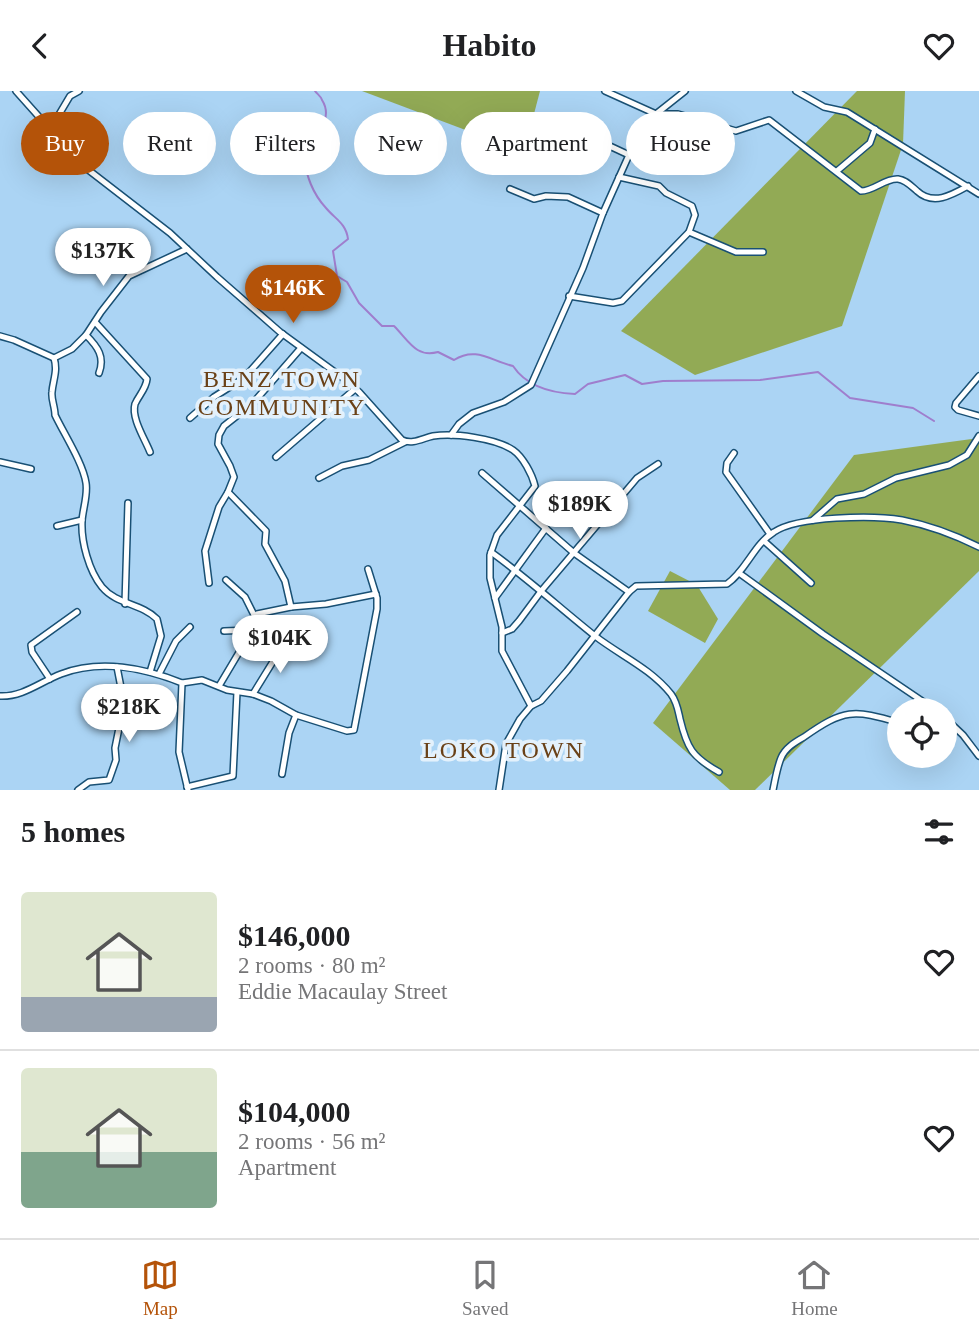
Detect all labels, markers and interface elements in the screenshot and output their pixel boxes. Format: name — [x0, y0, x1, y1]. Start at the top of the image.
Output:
icon: back — [21, 27, 59, 65]
text: Habito — [442, 27, 537, 63]
icon: heart — [920, 27, 958, 65]
chip: Buy — [21, 112, 109, 175]
chip: Rent — [123, 112, 216, 175]
chip: Filters — [230, 112, 340, 175]
chip: New — [354, 112, 447, 175]
chip: Apartment — [461, 112, 612, 175]
chip: House — [626, 112, 735, 175]
pin: $137K — [54, 229, 152, 288]
text: $137K — [71, 238, 135, 263]
pin: $146K — [244, 265, 342, 325]
text: $146K — [261, 275, 325, 300]
district label: BENZ TOWN COMMUNITY — [198, 366, 366, 420]
pin: $189K — [531, 482, 629, 541]
text: $189K — [548, 491, 612, 516]
pin: $104K — [231, 615, 329, 675]
text: $104K — [248, 625, 312, 650]
pin: $218K — [80, 685, 178, 744]
text: $218K — [97, 694, 161, 719]
map controls — [887, 698, 957, 768]
button: locate — [887, 698, 957, 768]
district label: LOKO TOWN — [423, 737, 585, 763]
icon: filters — [920, 813, 958, 851]
text: 5 homes — [21, 815, 125, 848]
text: $146,000 — [238, 919, 351, 952]
icon: home — [77, 920, 161, 1004]
icon: heart — [920, 943, 958, 981]
text: 2 rooms · 80 m² — [238, 953, 385, 978]
text: Eddie Macaulay Street — [238, 979, 447, 1004]
text: $104,000 — [238, 1095, 351, 1128]
icon: home — [77, 1096, 161, 1180]
icon: heart — [920, 1119, 958, 1157]
text: 2 rooms · 56 m² — [238, 1129, 385, 1154]
text: Apartment — [238, 1155, 336, 1180]
tab: Map — [141, 1256, 179, 1320]
tab: Saved — [462, 1256, 508, 1320]
tab: Home — [791, 1256, 838, 1320]

